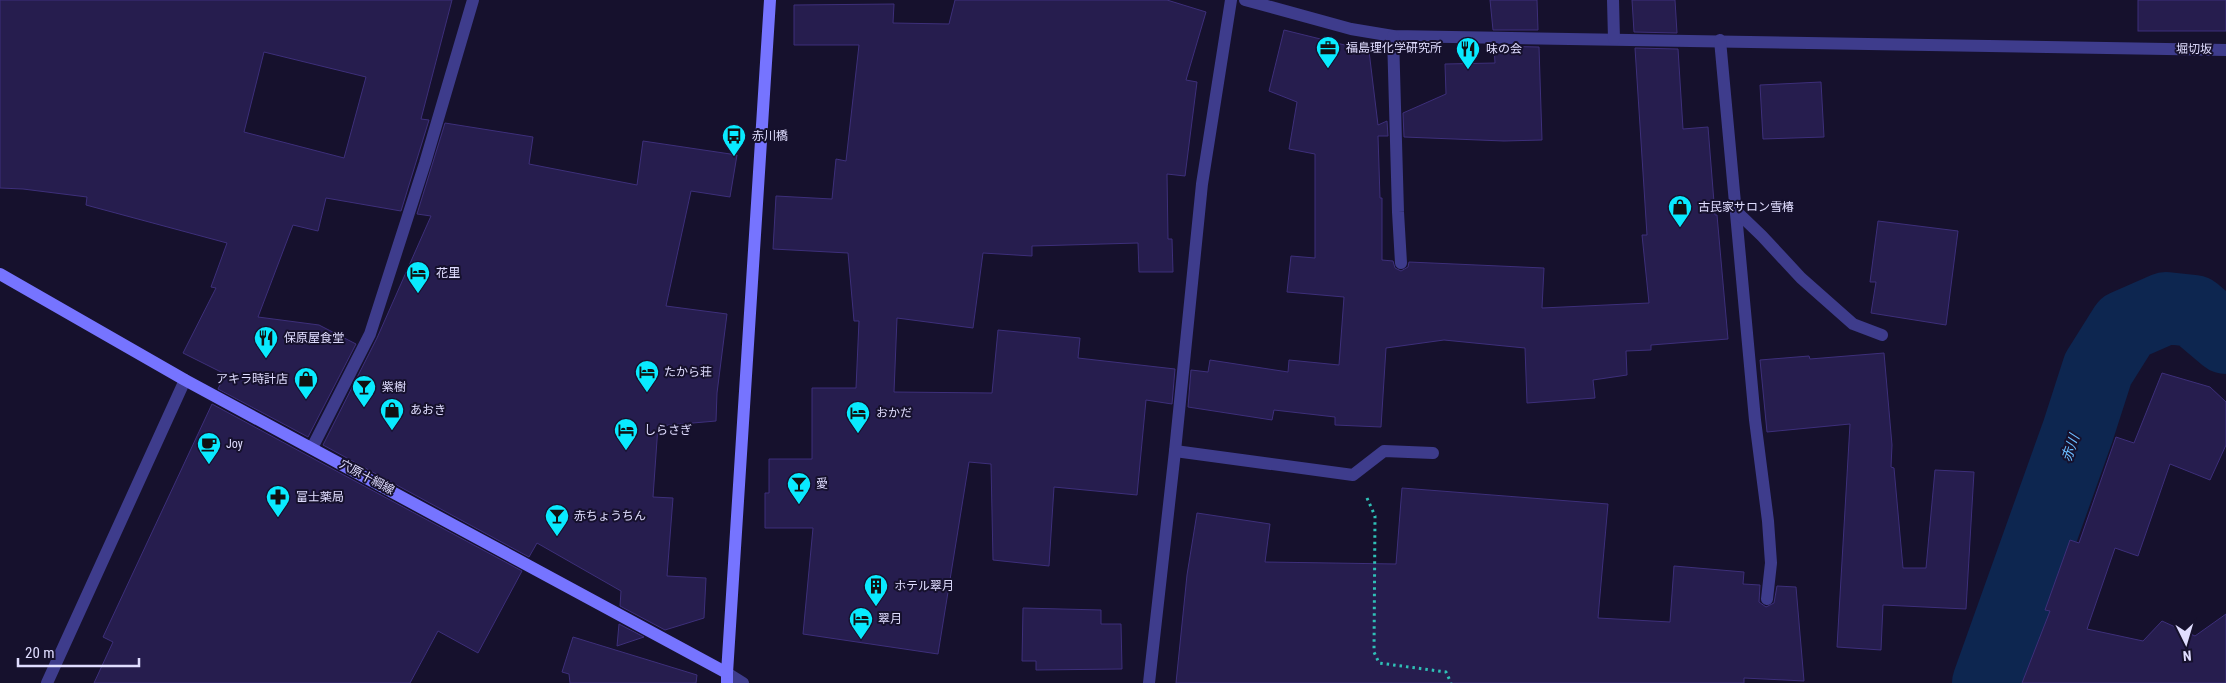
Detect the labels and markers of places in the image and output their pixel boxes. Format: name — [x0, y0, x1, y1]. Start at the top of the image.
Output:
office icon: 福島理化学研究所 — [1315, 35, 1341, 69]
restaurant icon: 味の会 — [1455, 36, 1481, 70]
place label: 福島理化学研究所 — [1346, 41, 1442, 55]
place label: 味の会 — [1486, 42, 1522, 56]
bus stop icon: 赤川橋 — [721, 123, 747, 157]
place label: 赤川橋 — [752, 129, 788, 143]
shop icon: 古民家サロン雪椿 — [1667, 194, 1693, 228]
place label: 古民家サロン雪椿 — [1698, 200, 1794, 214]
hotel icon: 花里 — [405, 260, 431, 294]
place label: 花里 — [436, 266, 460, 280]
restaurant icon: 保原屋食堂 — [253, 325, 279, 359]
place label: 保原屋食堂 — [284, 331, 344, 345]
hotel icon: たから荘 — [634, 359, 660, 393]
place label: たから荘 — [664, 365, 712, 379]
shop icon: アキラ時計店 — [293, 366, 319, 400]
place label: アキラ時計店 — [216, 372, 288, 386]
bar icon: 紫樹 — [351, 374, 377, 408]
place label: 紫樹 — [382, 380, 406, 394]
shop icon: あおき — [379, 397, 405, 431]
hotel icon: おかだ — [845, 400, 871, 434]
place label: あおき — [410, 403, 446, 417]
place label: おかだ — [876, 406, 912, 420]
hotel icon: しらさぎ — [613, 417, 639, 451]
place label: しらさぎ — [644, 423, 692, 437]
cafe icon: Joy — [196, 431, 222, 465]
place label: Joy — [226, 437, 243, 451]
bar icon: 愛 — [786, 471, 812, 505]
place label: 愛 — [816, 477, 828, 491]
pharmacy icon: 富士薬局 — [265, 484, 291, 518]
place label: 富士薬局 — [296, 490, 344, 504]
bar icon: 赤ちょうちん — [544, 503, 570, 537]
place label: 赤ちょうちん — [574, 509, 646, 523]
building icon: ホテル翠月 — [863, 573, 889, 607]
place label: ホテル翠月 — [894, 579, 954, 593]
hotel icon: 翠月 — [848, 606, 874, 640]
place label: 翠月 — [878, 612, 902, 626]

